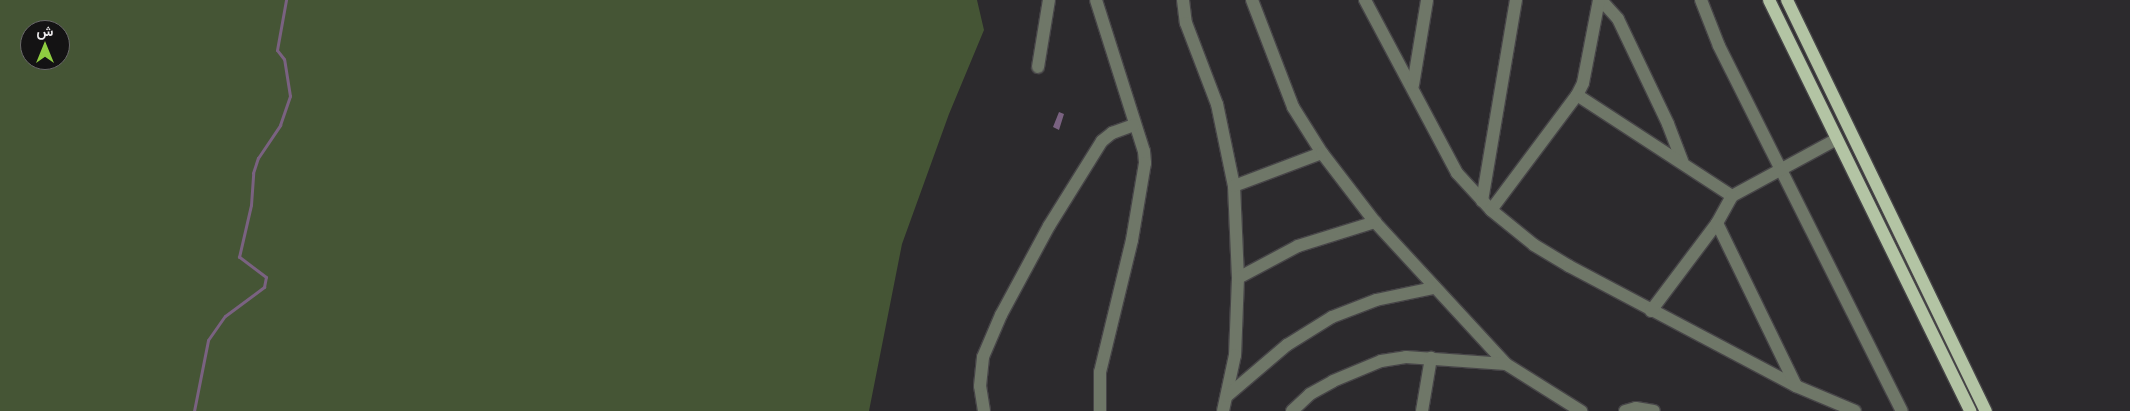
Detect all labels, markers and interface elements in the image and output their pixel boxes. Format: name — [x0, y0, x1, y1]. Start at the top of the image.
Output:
north arrow — [20, 20, 70, 70]
text: ش — [37, 22, 53, 39]

